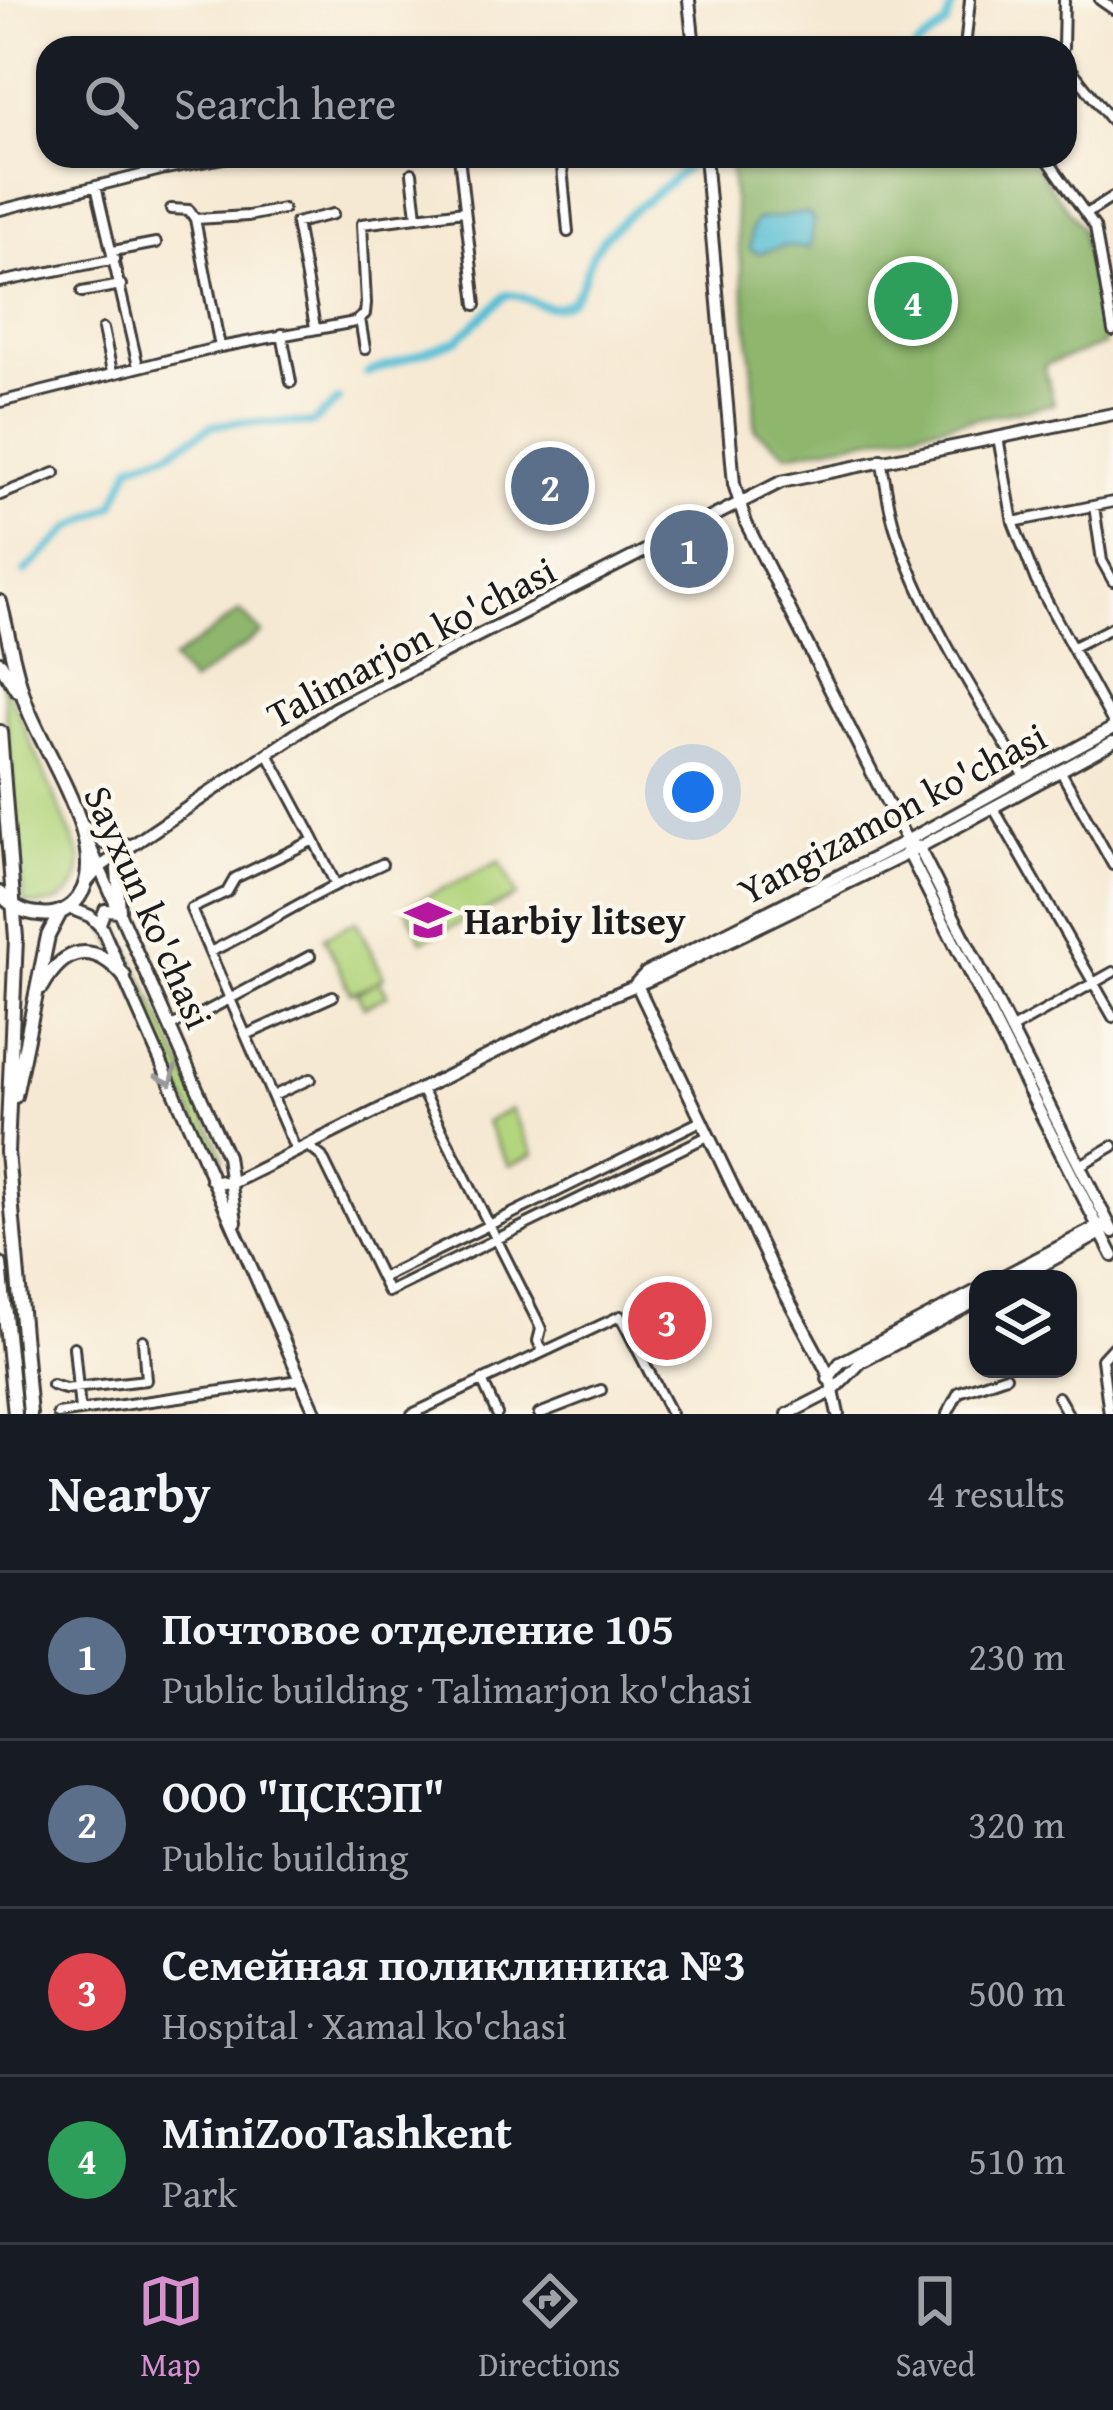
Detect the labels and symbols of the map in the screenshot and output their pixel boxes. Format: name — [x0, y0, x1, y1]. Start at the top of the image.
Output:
pin: 4 — [874, 256, 952, 346]
pin: 2 — [511, 441, 589, 531]
pin: 1 — [650, 504, 728, 594]
street label: Talimarjon ko'chasi — [256, 541, 566, 742]
street label: Yangizamon ko'chasi — [727, 707, 1056, 918]
your location — [663, 762, 723, 822]
street label: Sayxun ko'chasi — [70, 776, 229, 1038]
place label: Harbiy litsey — [464, 891, 686, 948]
school or university icon: Harbiy litsey — [403, 895, 453, 945]
one-way arrow — [153, 1065, 177, 1087]
pin: 3 — [628, 1276, 706, 1366]

